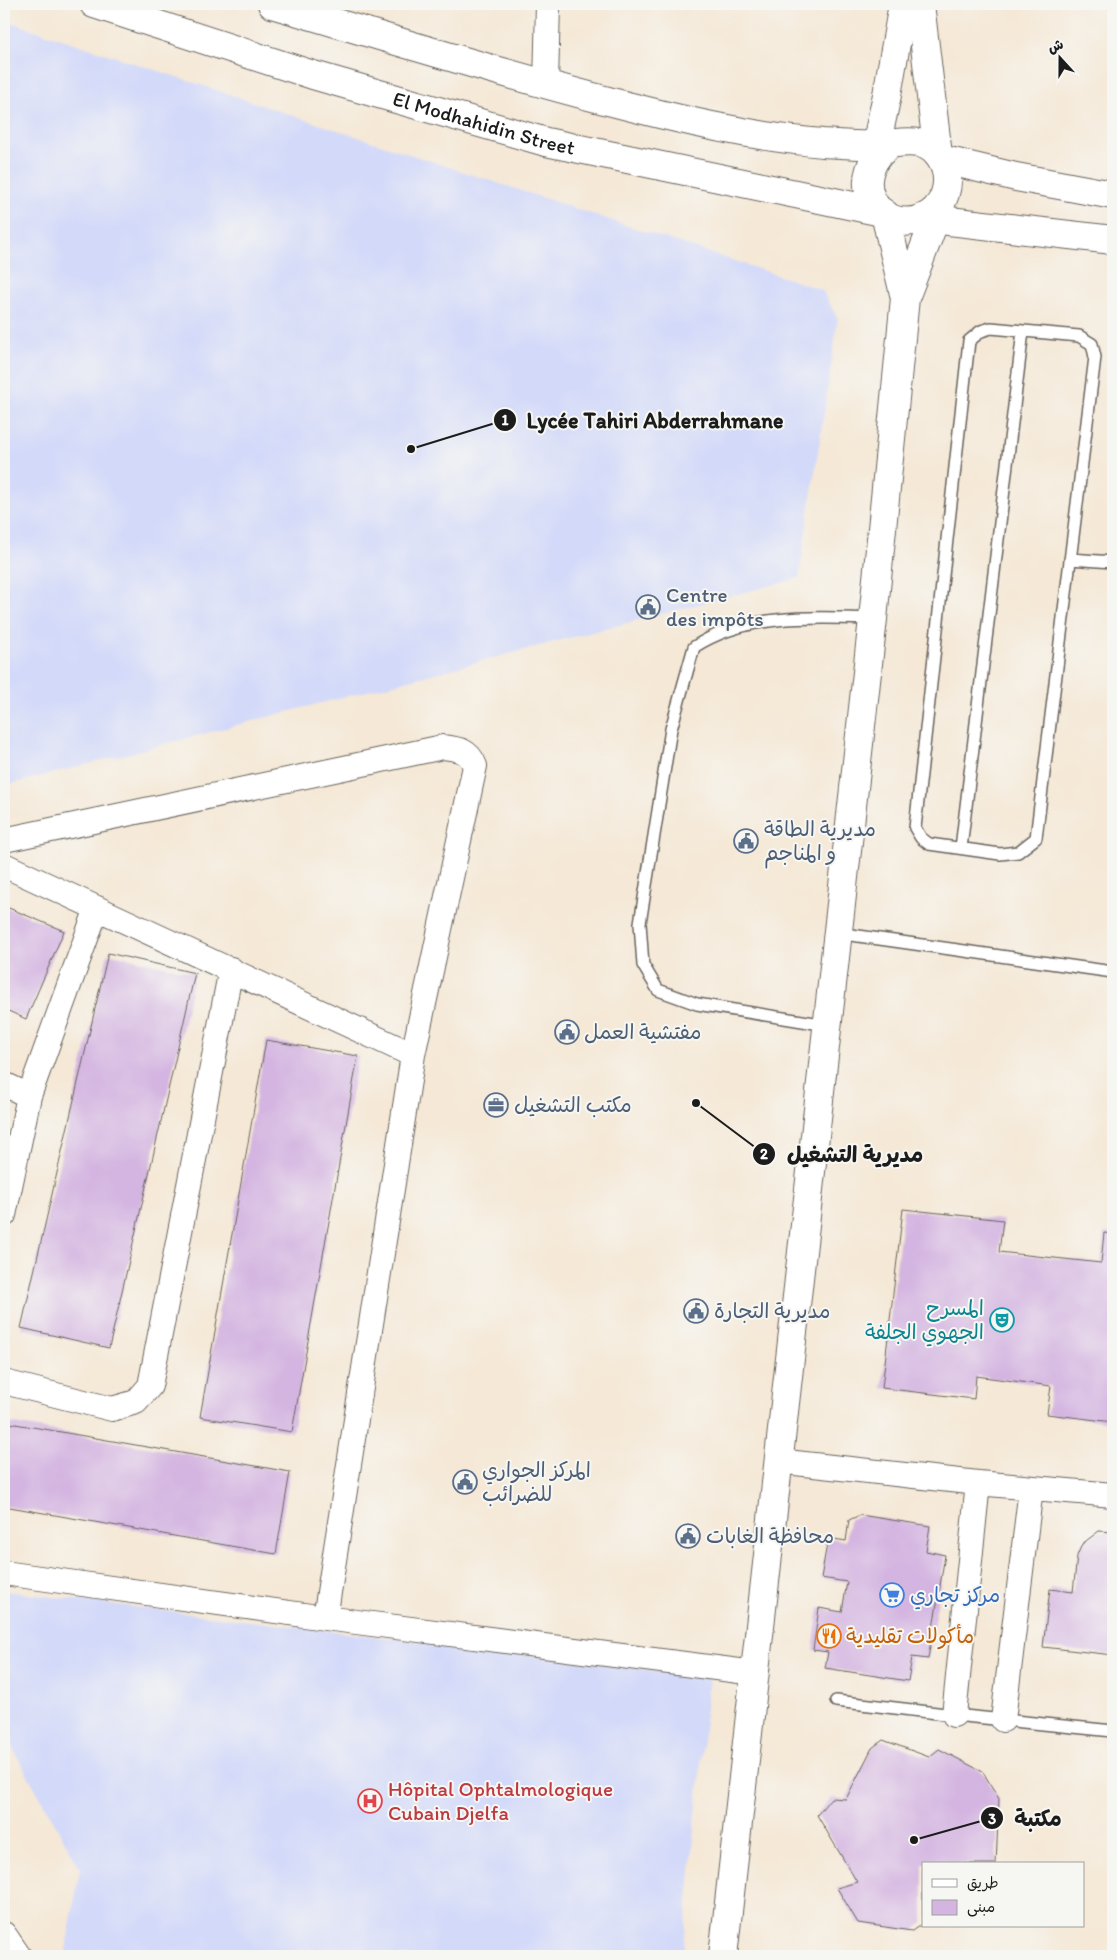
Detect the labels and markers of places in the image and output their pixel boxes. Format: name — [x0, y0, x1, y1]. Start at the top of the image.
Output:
callout: Lycée Tahiri Abderrahmane — [492, 402, 792, 439]
place label: Centre des impôts — [666, 582, 764, 631]
public building icon: Centre des impôts — [635, 594, 661, 620]
place label: مديرية الطاقة و المناجم — [764, 816, 876, 869]
public building icon: مديرية الطاقة و المناجم — [733, 828, 759, 854]
public building icon: مفتشية العمل — [554, 1019, 580, 1045]
place label: مفتشية العمل — [584, 1019, 702, 1044]
office icon: مكتب التشغيل — [483, 1092, 509, 1118]
place label: مكتب التشغيل — [514, 1092, 632, 1118]
callout: مديرية التشغيل — [752, 1135, 933, 1172]
place label: المسرح الجهوي الجلفة — [865, 1295, 984, 1347]
public building icon: مديرية التجارة — [683, 1298, 709, 1324]
place label: مديرية التجارة — [714, 1298, 831, 1323]
theatre icon: المسرح الجهوي الجلفة — [989, 1307, 1015, 1333]
place label: المركز الجواري للضرائب — [482, 1457, 591, 1507]
public building icon: المركز الجواري للضرائب — [452, 1469, 478, 1495]
public building icon: محافظة الغابات — [675, 1523, 701, 1549]
place label: محافظة الغابات — [706, 1523, 834, 1549]
supermarket icon: مركز تجاري — [879, 1582, 905, 1608]
place label: مركز تجاري — [910, 1582, 1000, 1610]
restaurant icon: مأكولات تقليدية — [816, 1623, 842, 1649]
place label: مأكولات تقليدية — [846, 1623, 974, 1650]
place label: Hôpital Ophtalmologique Cubain Djelfa — [388, 1776, 613, 1825]
hospital icon: Hôpital Ophtalmologique Cubain Djelfa — [357, 1788, 383, 1814]
callout: مكتبة — [979, 1800, 1072, 1837]

